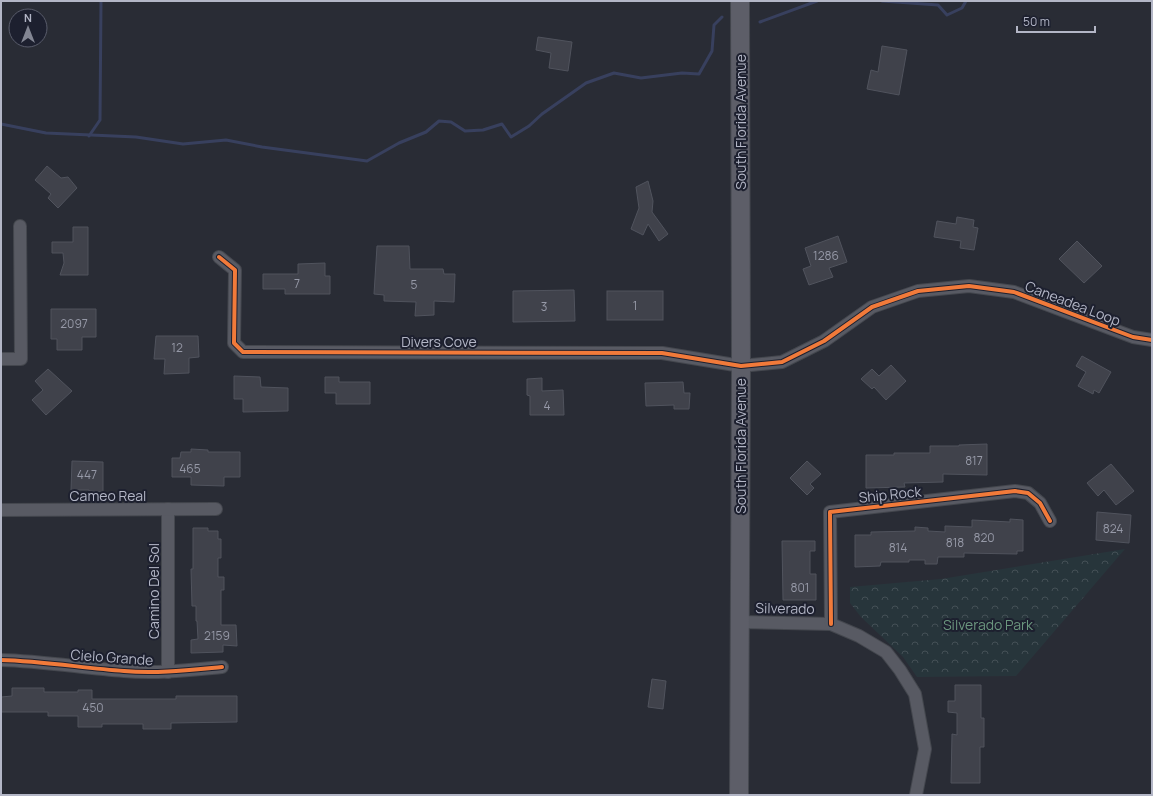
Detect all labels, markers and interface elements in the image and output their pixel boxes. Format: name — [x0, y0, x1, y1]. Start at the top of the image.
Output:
north arrow — [8, 8, 48, 48]
scale bar — [1017, 8, 1095, 34]
text: N — [24, 10, 32, 25]
text: 50 m — [1023, 13, 1050, 30]
street label: South Florida Avenue — [731, 54, 750, 190]
house number: 1286 — [813, 247, 839, 264]
house number: 7 — [294, 275, 300, 292]
house number: 5 — [411, 276, 418, 293]
street label: Caneadea Loop — [1023, 276, 1123, 330]
house number: 1 — [633, 297, 637, 314]
house number: 3 — [541, 298, 547, 315]
house number: 2097 — [60, 315, 88, 332]
street label: Divers Cove — [401, 332, 477, 351]
house number: 12 — [171, 339, 183, 356]
street label: South Florida Avenue — [731, 378, 750, 514]
house number: 4 — [543, 397, 551, 414]
house number: 817 — [965, 452, 983, 469]
house number: 465 — [179, 460, 201, 477]
house number: 447 — [77, 466, 97, 483]
street label: Ship Rock — [858, 481, 923, 507]
street label: Cameo Real — [70, 486, 146, 505]
house number: 824 — [1103, 520, 1123, 537]
house number: 820 — [973, 529, 995, 546]
house number: 818 — [946, 534, 964, 551]
house number: 814 — [889, 539, 907, 556]
street label: Camino Del Sol — [144, 543, 163, 639]
house number: 801 — [791, 579, 809, 596]
street label: Silverado — [755, 598, 815, 618]
park label: Silverado Park — [943, 615, 1034, 634]
house number: 2159 — [204, 627, 230, 644]
street label: Cielo Grande — [70, 645, 154, 669]
house number: 450 — [82, 699, 104, 716]

